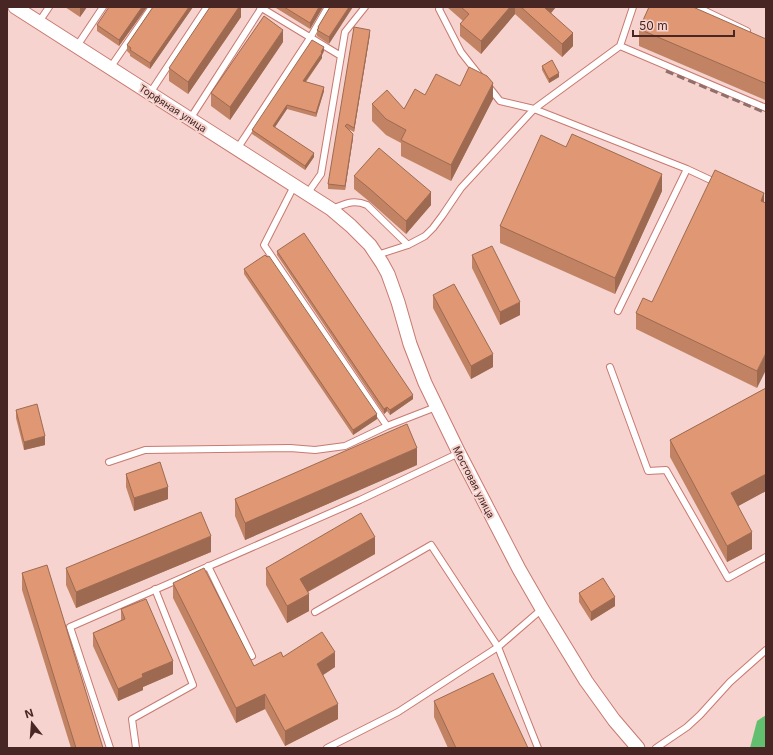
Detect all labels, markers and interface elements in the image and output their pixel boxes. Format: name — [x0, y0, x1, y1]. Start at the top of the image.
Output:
scale bar — [633, 12, 734, 38]
text: 50 m — [639, 18, 668, 33]
street label: Торфяная улица — [137, 82, 209, 134]
street label: Мостовая улица — [451, 444, 497, 520]
north arrow — [12, 703, 52, 743]
text: N — [23, 706, 35, 721]

